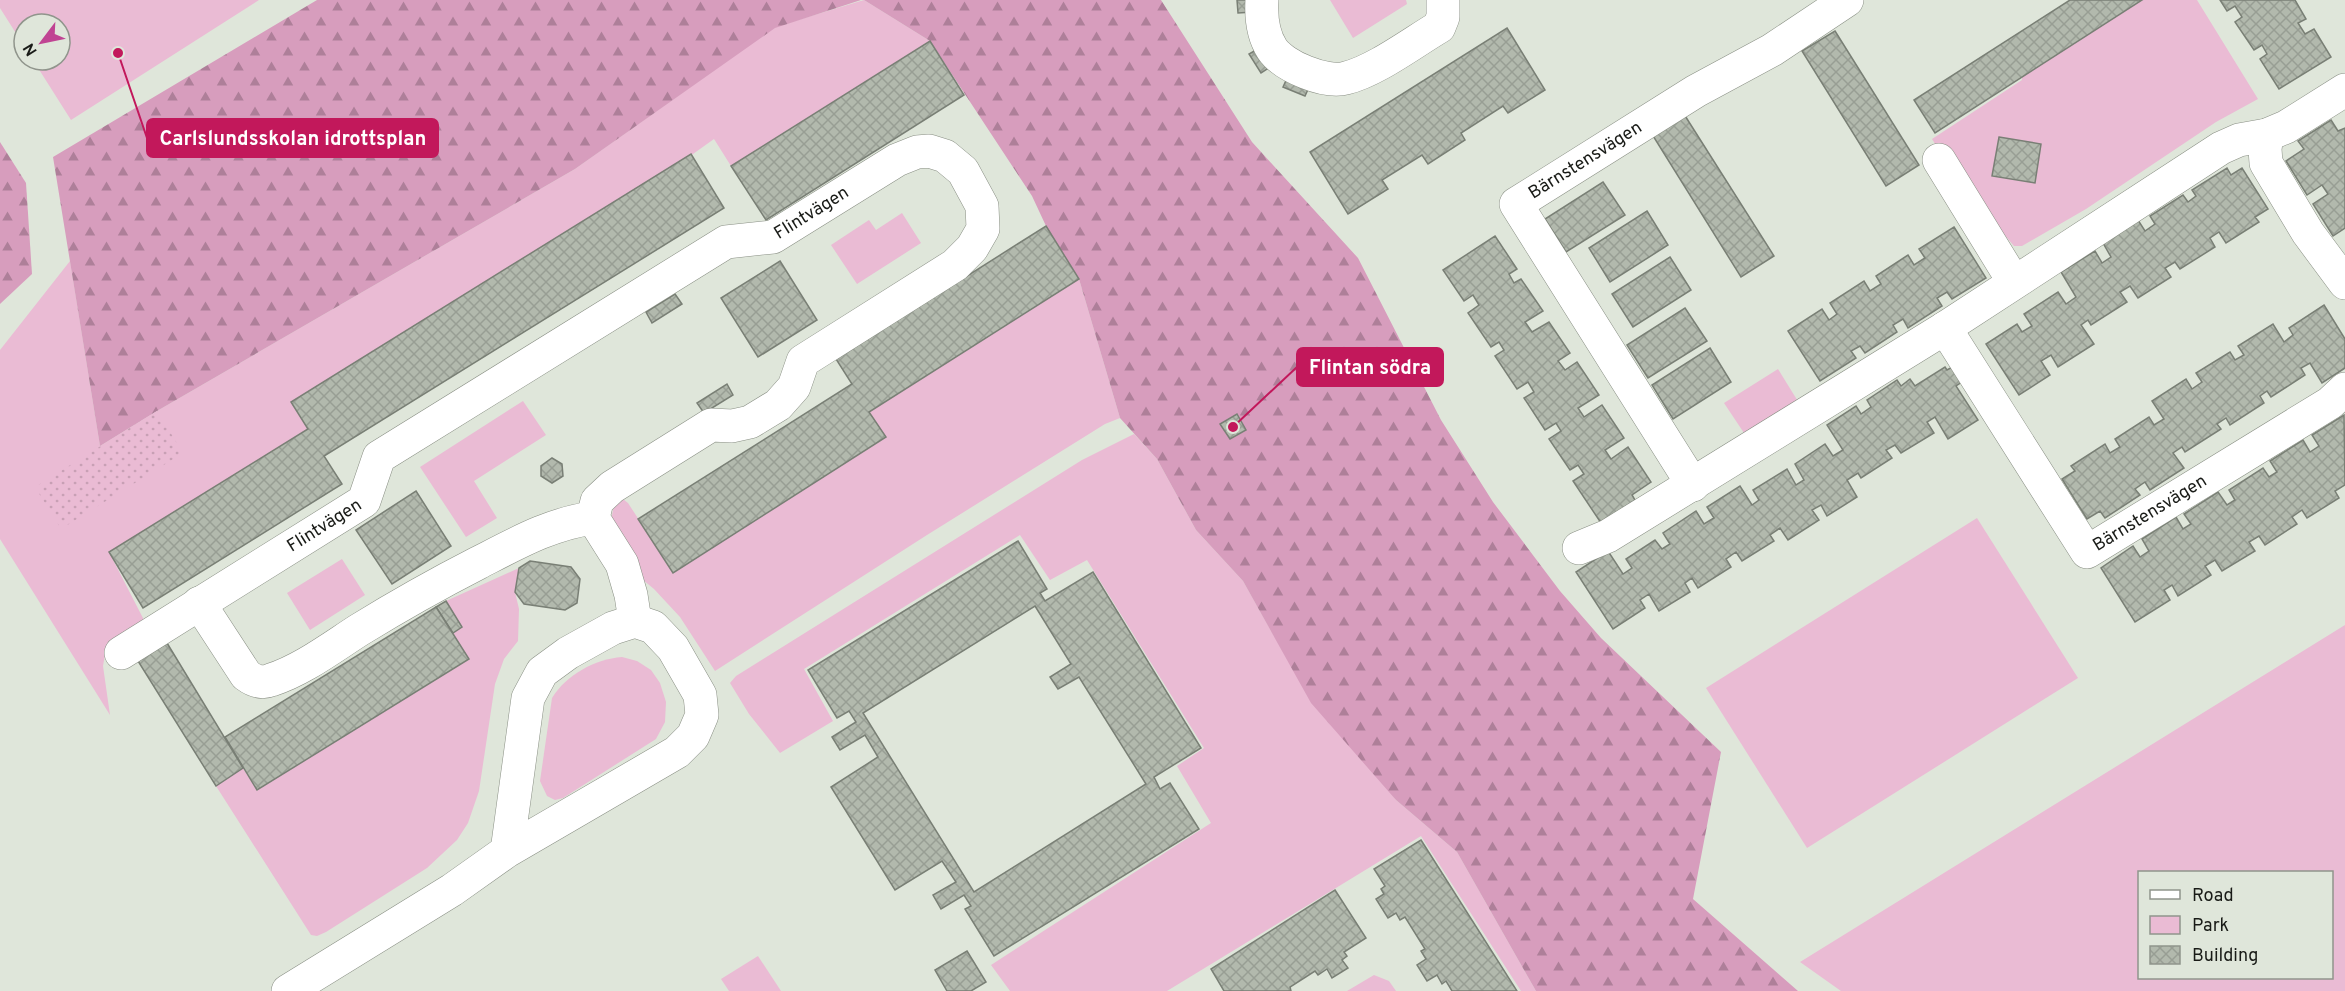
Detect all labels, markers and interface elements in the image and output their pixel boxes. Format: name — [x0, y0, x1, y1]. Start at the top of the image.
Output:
north arrow — [12, 12, 72, 72]
text: N — [19, 39, 43, 59]
street label: Bärnstensvägen — [1524, 116, 1646, 205]
callout: Carlslundsskolan idrottsplan — [147, 119, 438, 157]
text: Carlslundsskolan idrottsplan — [160, 127, 426, 153]
street label: Flintvägen — [770, 181, 853, 245]
callout: Flintan södra — [1297, 348, 1443, 386]
text: Flintan södra — [1309, 356, 1431, 382]
street label: Bärnstensvägen — [2089, 470, 2211, 557]
street label: Flintvägen — [283, 494, 366, 558]
legend — [2138, 871, 2333, 979]
text: Road — [2192, 885, 2234, 908]
text: Park — [2192, 915, 2229, 938]
text: Building — [2192, 945, 2258, 968]

